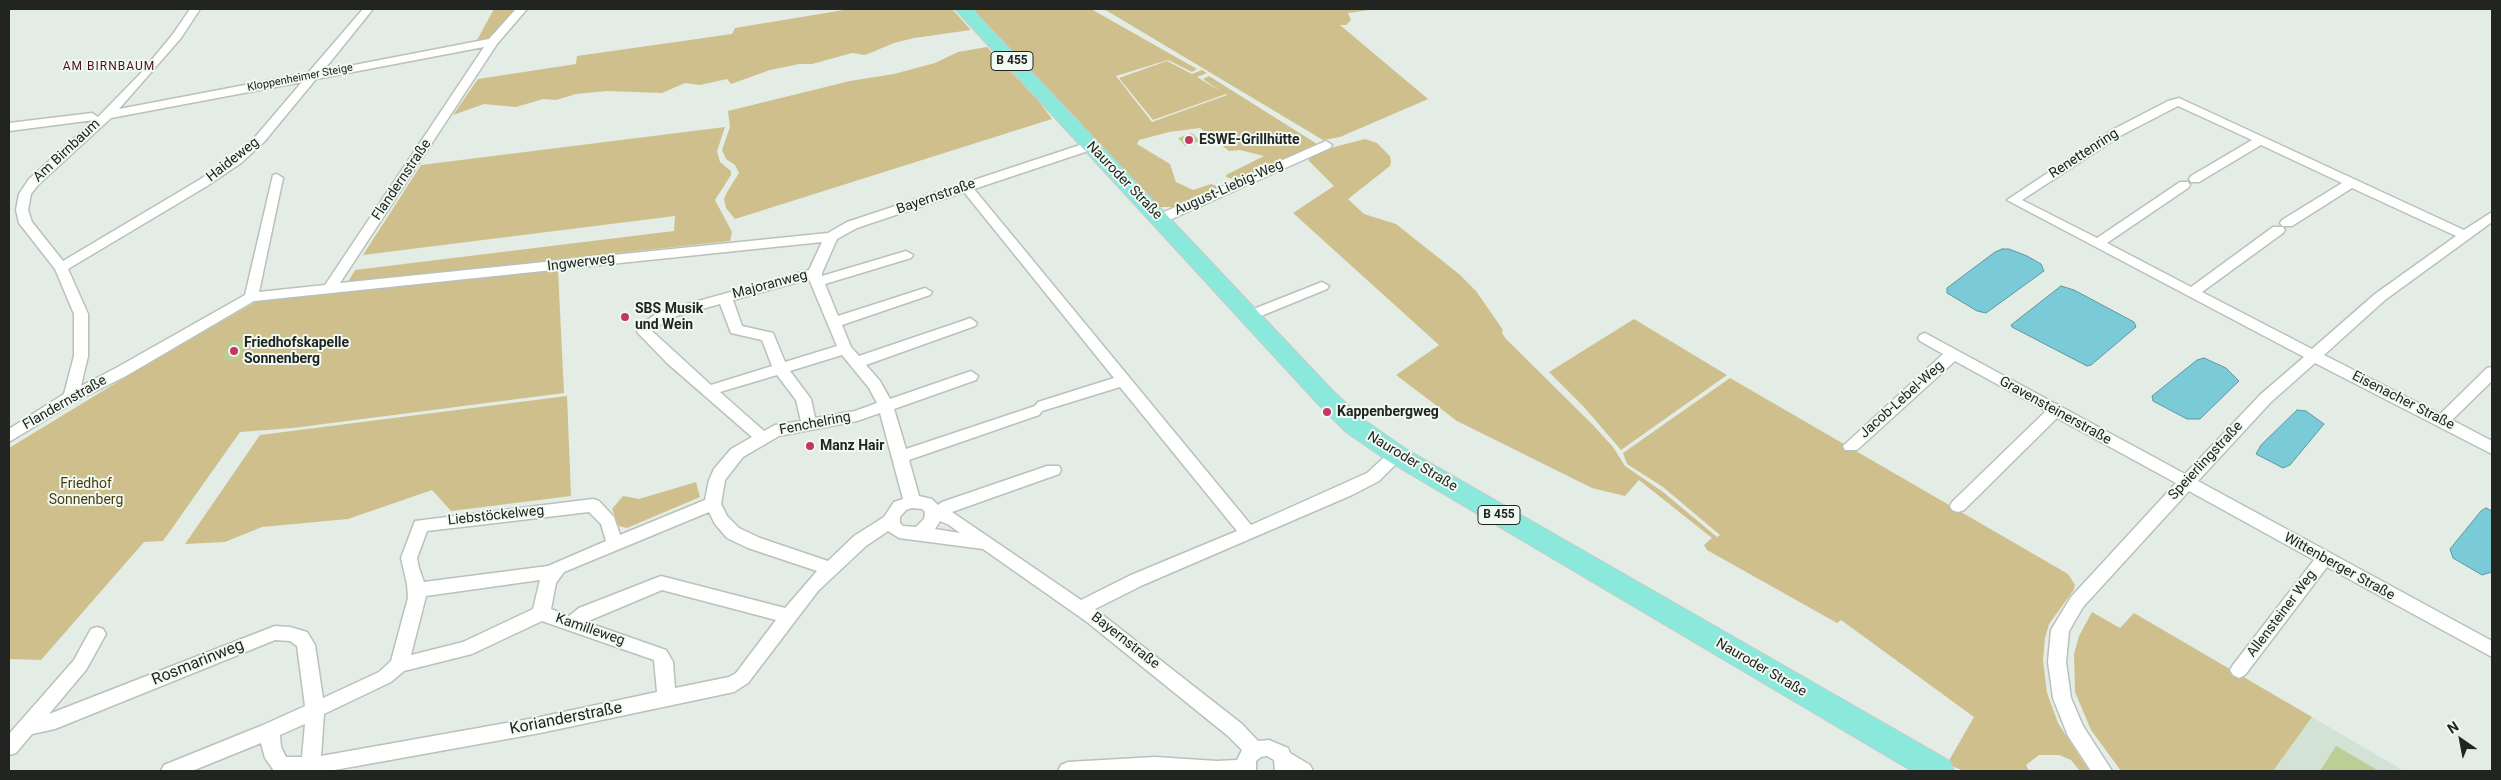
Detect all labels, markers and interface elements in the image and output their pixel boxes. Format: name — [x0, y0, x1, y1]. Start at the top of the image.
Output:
road number: B 455 — [991, 51, 1033, 70]
district label: AM BIRNBAUM — [61, 60, 157, 74]
street label: Kloppenheimer Steige — [246, 61, 354, 95]
street label: Am Birnbaum — [30, 116, 104, 186]
street label: Renettenring — [2046, 125, 2122, 183]
place label: ESWE-Grillhütte — [1199, 132, 1300, 148]
street label: Haideweg — [203, 134, 263, 186]
marker: ESWE-Grillhütte — [1183, 134, 1195, 146]
street label: Flandernstraße — [369, 136, 435, 224]
street label: Nauroder Straße — [1082, 138, 1166, 224]
street label: August-Liebig-Weg — [1172, 157, 1286, 219]
street label: Bayernstraße — [894, 176, 978, 218]
street label: Ingwerweg — [546, 251, 616, 275]
street label: Majoranweg — [731, 267, 809, 303]
place label: SBS Musik und Wein — [635, 301, 703, 334]
marker: SBS Musik und Wein — [619, 311, 631, 323]
place label: Friedhofskapelle Sonnenberg — [244, 335, 349, 368]
marker: Friedhofskapelle Sonnenberg — [228, 345, 240, 357]
street label: Jacob-Lebel-Weg — [1856, 358, 1948, 442]
street label: Eisenacher Straße — [2349, 368, 2457, 434]
street label: Flandernstraße — [20, 372, 110, 434]
street label: Gravensteinerstraße — [1996, 373, 2114, 449]
place label: Kappenbergweg — [1337, 404, 1439, 420]
marker: Kappenbergweg — [1321, 406, 1333, 418]
street label: Fenchelring — [778, 409, 852, 439]
street label: Speierlingstraße — [2165, 418, 2247, 504]
street label: Nauroder Straße — [1364, 428, 1460, 496]
place label: Manz Hair — [820, 438, 884, 454]
marker: Manz Hair — [804, 440, 816, 452]
park label: Friedhof Sonnenberg — [49, 476, 123, 508]
street label: Liebstöckelweg — [447, 503, 545, 529]
road number: B 455 — [1478, 506, 1520, 524]
street label: Wittenberger Straße — [2281, 530, 2397, 604]
street label: Allensteiner Weg — [2244, 567, 2320, 661]
street label: Bayernstraße — [1087, 609, 1163, 673]
street label: Kamilleweg — [553, 610, 627, 650]
street label: Nauroder Straße — [1713, 635, 1809, 701]
street label: Rosmarinweg — [149, 636, 247, 690]
street label: Korianderstraße — [508, 699, 624, 739]
north arrow — [2436, 715, 2486, 765]
text: N — [2444, 718, 2461, 737]

